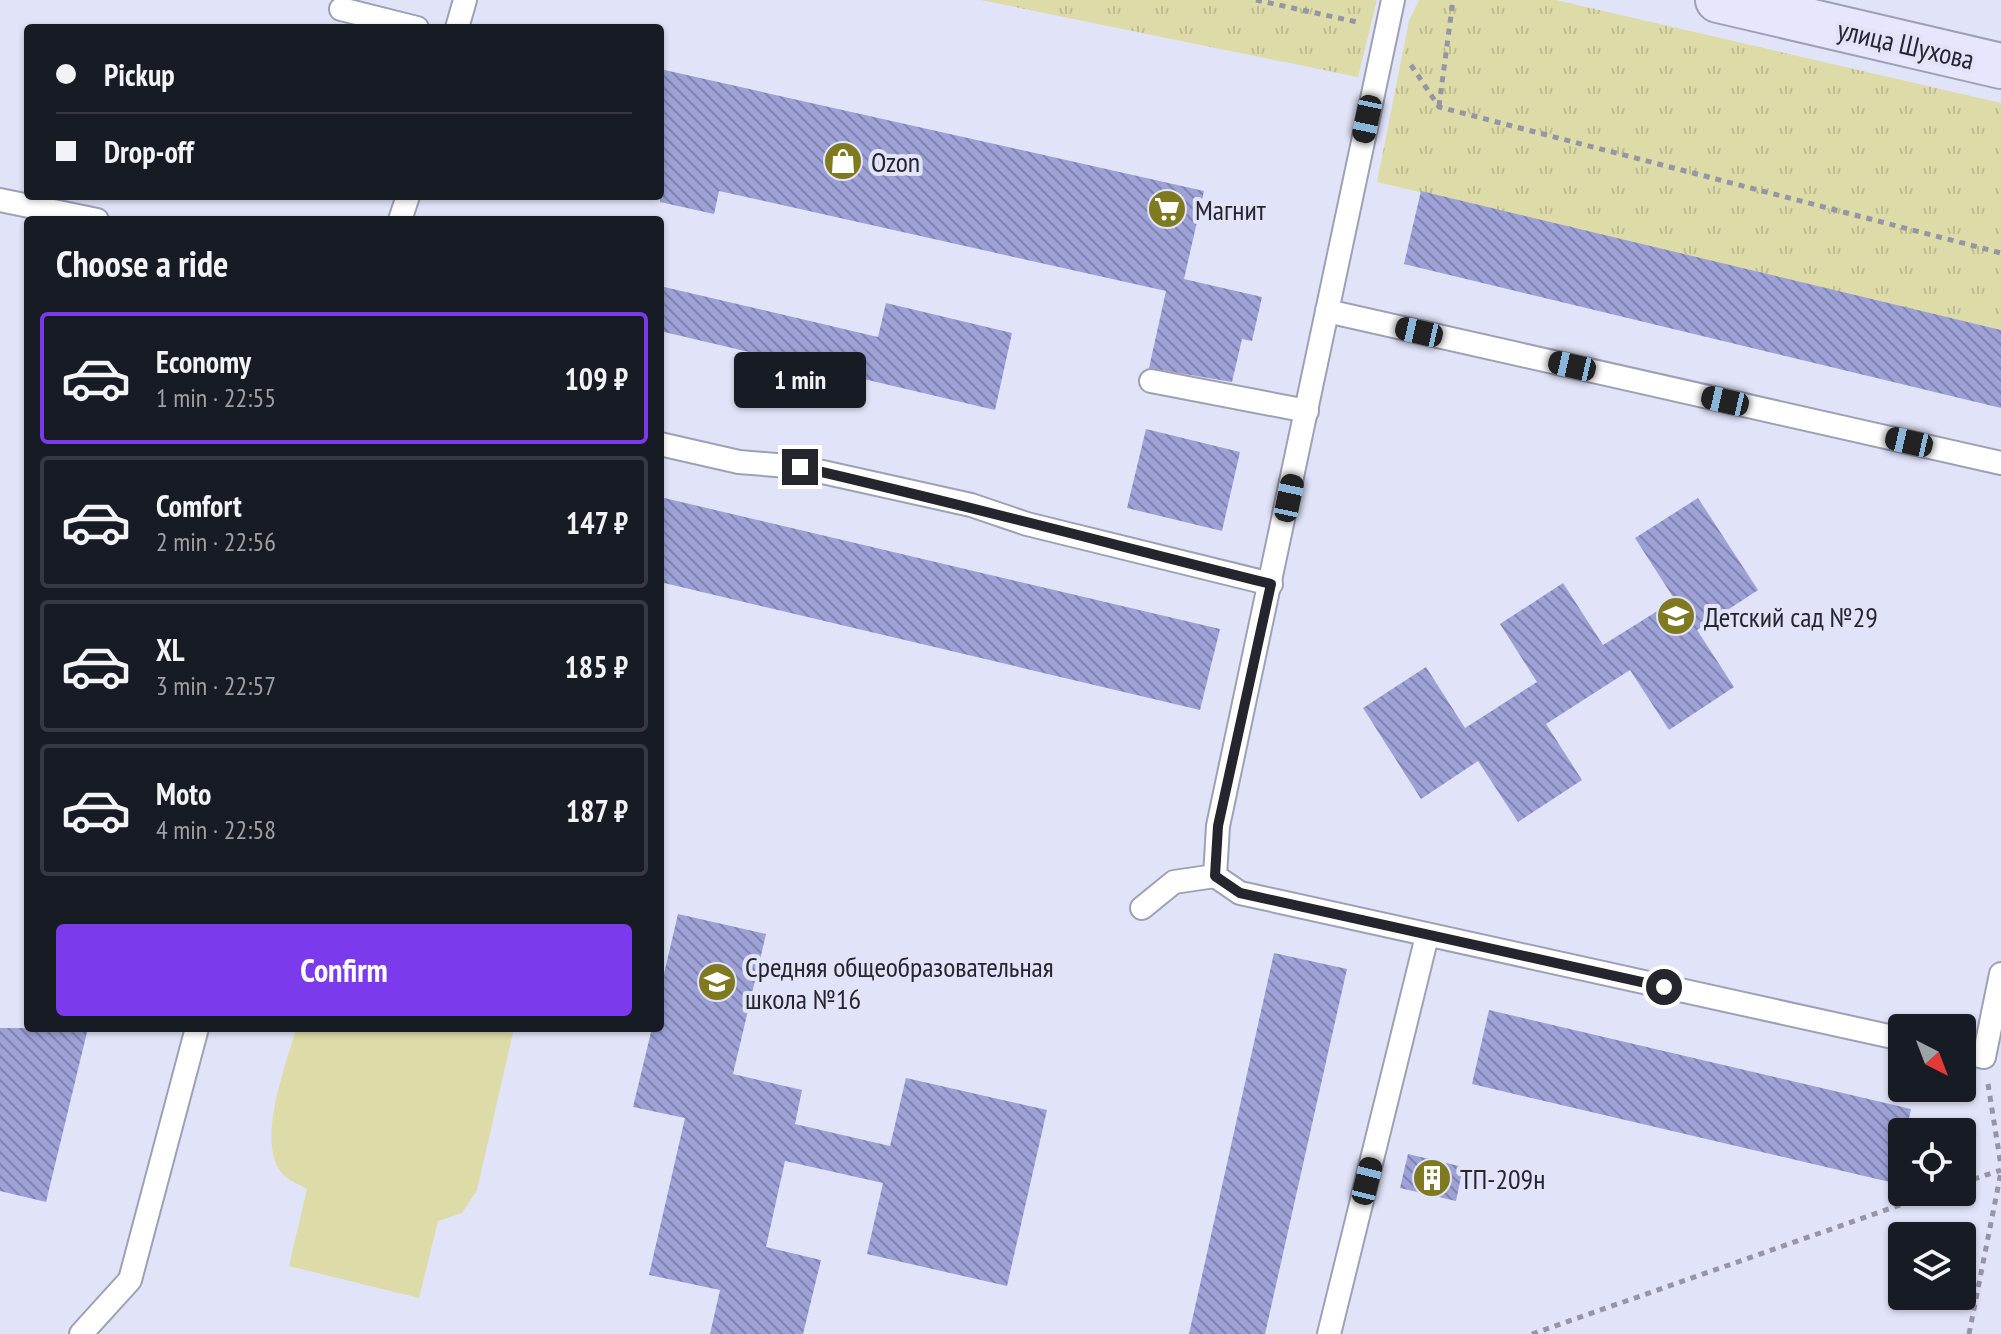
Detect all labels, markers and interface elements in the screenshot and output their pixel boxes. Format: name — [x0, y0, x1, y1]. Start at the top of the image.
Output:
street label: улица Шухова — [1834, 10, 1978, 78]
text: Pickup — [104, 55, 175, 94]
car — [1350, 93, 1384, 145]
text: Drop-off — [104, 132, 194, 171]
shop icon: Ozon — [822, 140, 864, 182]
place label: Ozon — [871, 143, 920, 180]
supermarket icon: Магнит — [1146, 188, 1188, 230]
place label: Магнит — [1195, 191, 1266, 228]
text: Choose a ride — [56, 240, 228, 287]
car — [1393, 315, 1445, 349]
icon: car — [60, 342, 132, 414]
text: Economy — [156, 342, 251, 381]
car — [1546, 349, 1598, 383]
callout: 1 min — [734, 351, 866, 407]
text: 109 ₽ — [564, 359, 628, 398]
text: 1 min — [774, 363, 826, 396]
text: 1 min · 22:55 — [156, 381, 276, 414]
car — [1699, 384, 1751, 418]
car — [1883, 425, 1935, 459]
route end — [782, 449, 818, 485]
car — [1272, 472, 1306, 524]
icon: car — [60, 486, 132, 558]
text: Comfort — [156, 486, 242, 525]
text: 147 ₽ — [566, 503, 628, 542]
text: 2 min · 22:56 — [156, 525, 276, 558]
school or university icon: Детский сад №29 — [1655, 595, 1697, 637]
place label: Детский сад №29 — [1704, 598, 1878, 635]
icon: car — [60, 630, 132, 702]
text: XL — [156, 630, 185, 669]
text: 185 ₽ — [564, 647, 628, 686]
text: 3 min · 22:57 — [156, 669, 276, 702]
icon: car — [60, 774, 132, 846]
text: Moto — [156, 774, 211, 813]
text: 187 ₽ — [566, 791, 628, 830]
text: 4 min · 22:58 — [156, 813, 276, 846]
button: Confirm — [56, 924, 632, 1016]
place label: Средняя общеобразовательная школа №16 — [745, 948, 1054, 1017]
school or university icon: Средняя общеобразовательная школа №16 — [696, 961, 738, 1003]
route start — [1646, 969, 1682, 1005]
north arrow — [1888, 1014, 1976, 1102]
map controls — [1888, 1014, 1976, 1310]
button: locate — [1888, 1118, 1976, 1206]
car — [1350, 1155, 1384, 1207]
building icon: ТП-209н — [1411, 1157, 1453, 1199]
place label: ТП-209н — [1460, 1160, 1545, 1197]
button: layers — [1888, 1222, 1976, 1310]

